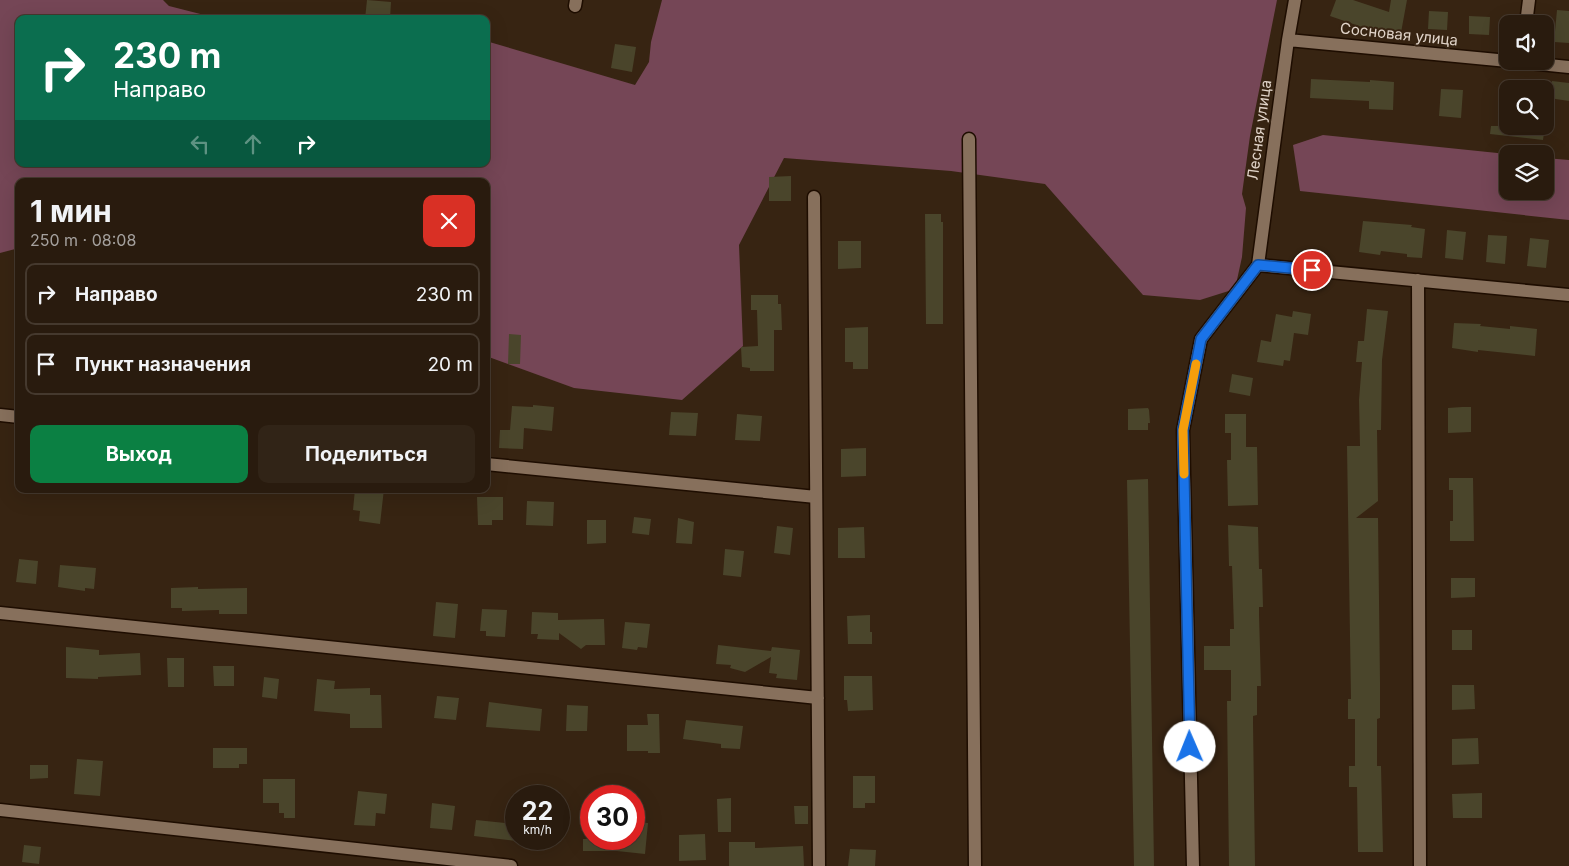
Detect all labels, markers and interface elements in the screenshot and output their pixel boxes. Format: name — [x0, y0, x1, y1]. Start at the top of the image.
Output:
map controls — [1499, 15, 1554, 200]
button: sound — [1499, 15, 1554, 70]
street label: Сосновая улица — [1339, 18, 1459, 50]
text: 230 m — [113, 34, 221, 76]
icon: right — [30, 35, 95, 100]
text: Направо — [113, 76, 206, 102]
street label: Лесная улица — [1243, 79, 1275, 181]
button: search — [1499, 80, 1554, 135]
icon: left — [186, 130, 214, 158]
icon: ahead — [239, 130, 267, 158]
icon: right — [292, 130, 320, 158]
button: layers — [1499, 145, 1554, 200]
text: 1 мин — [30, 193, 112, 229]
button: close — [423, 195, 475, 247]
text: 250 m · 08:08 — [30, 230, 136, 250]
pin — [1291, 249, 1333, 291]
icon: arrive — [1298, 256, 1326, 284]
icon: right — [32, 280, 60, 308]
text: Направо — [75, 283, 158, 306]
text: 230 m — [416, 283, 473, 306]
icon: arrive — [32, 350, 60, 378]
text: Пункт назначения — [75, 353, 251, 376]
text: 20 m — [427, 353, 473, 376]
button: Выход — [30, 425, 248, 483]
button: Поделиться — [258, 425, 475, 483]
position arrow — [1163, 720, 1215, 772]
speed limit sign: 30 — [580, 785, 645, 850]
text: 22 — [522, 796, 553, 826]
text: km/h — [523, 822, 552, 837]

